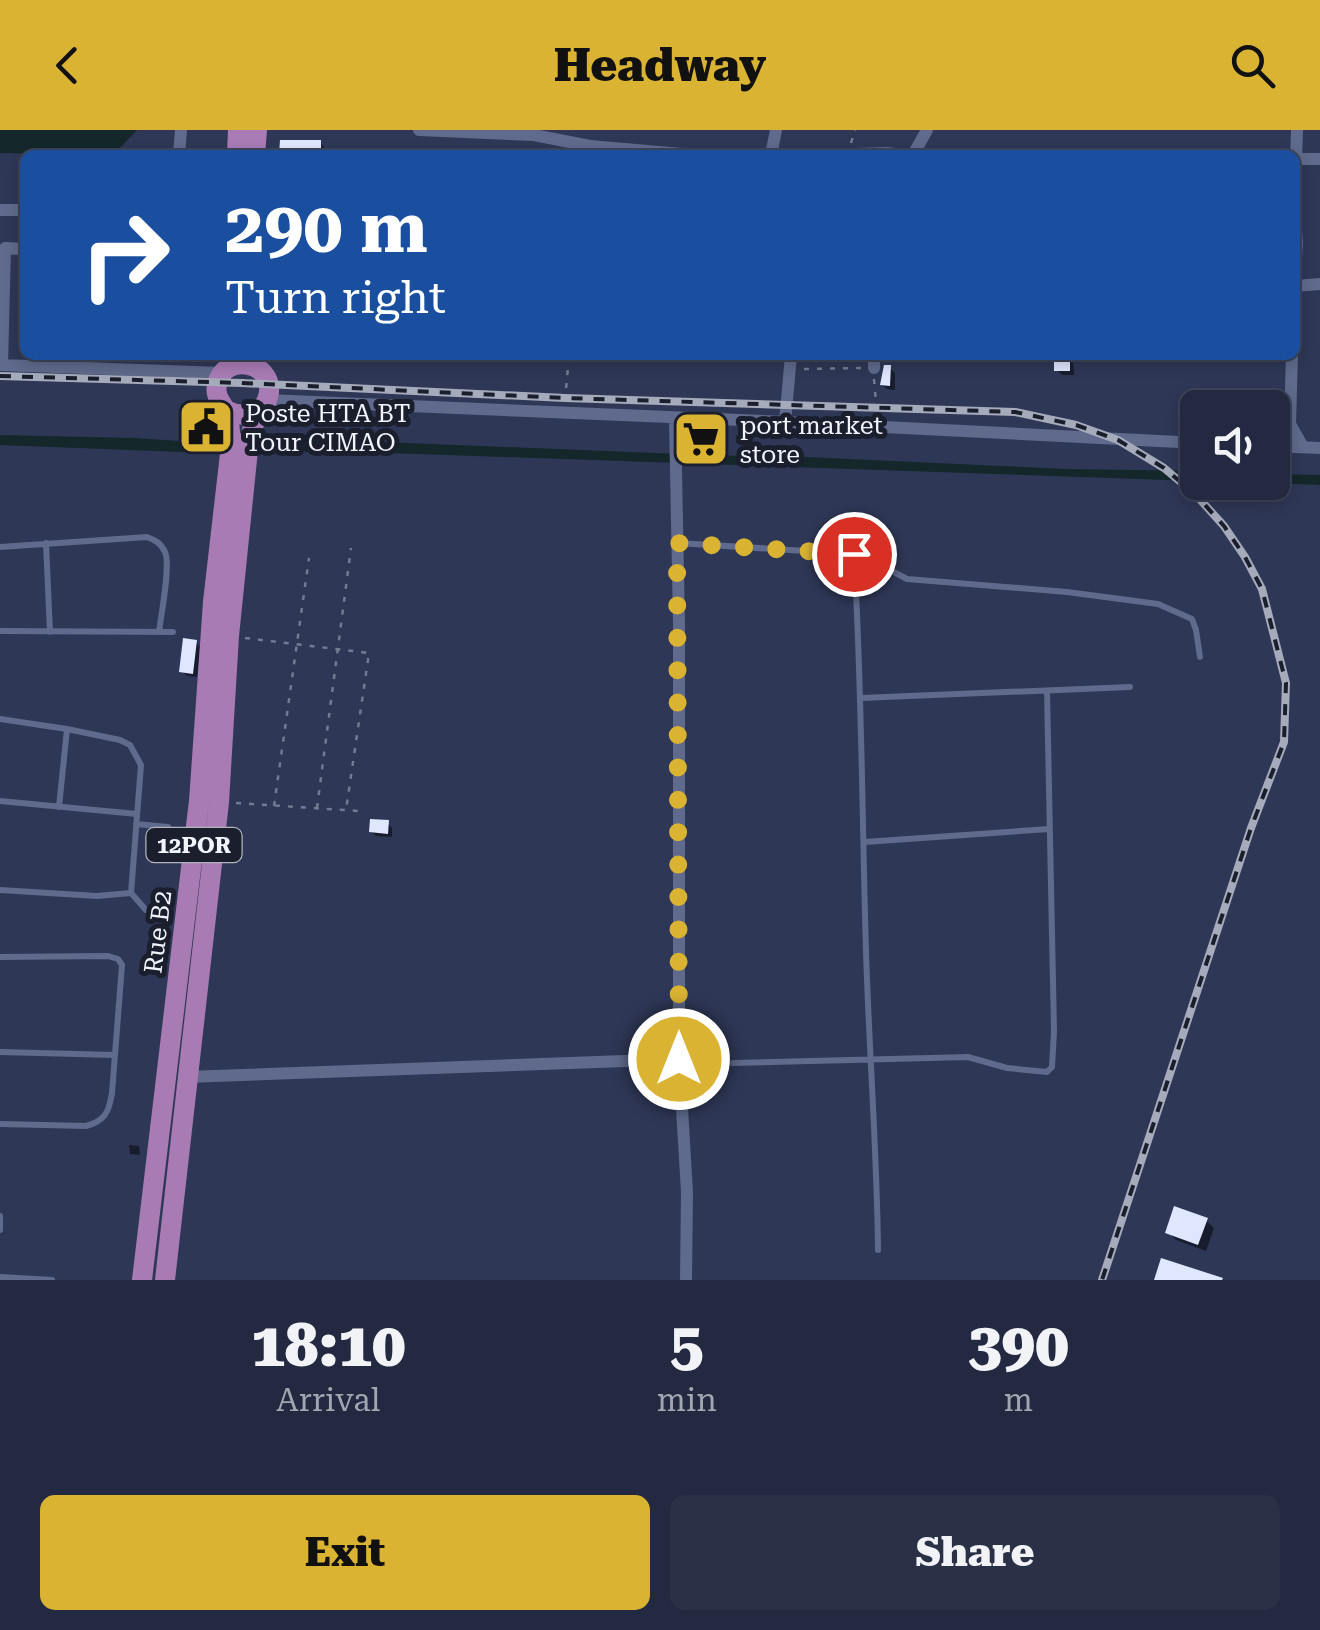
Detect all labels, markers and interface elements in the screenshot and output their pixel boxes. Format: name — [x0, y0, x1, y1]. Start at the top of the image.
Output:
icon: back — [40, 38, 95, 93]
icon: search — [1225, 38, 1280, 93]
text: Headway — [554, 39, 766, 92]
text: 290 m — [225, 187, 428, 269]
icon: right — [60, 190, 190, 320]
text: Turn right — [225, 271, 446, 324]
map controls — [1180, 390, 1290, 500]
button: sound — [1180, 390, 1290, 500]
public building icon: Poste HTA BT Tour CIMAO — [176, 397, 236, 457]
place label: Poste HTA BT Tour CIMAO — [245, 399, 411, 457]
supermarket icon: port market store — [671, 409, 731, 469]
place label: port market store — [740, 411, 883, 469]
pin — [812, 512, 897, 597]
icon: arrive — [827, 527, 882, 582]
road number: 12POR — [146, 828, 242, 862]
street label: Rue B2 — [139, 889, 177, 975]
position arrow — [627, 1007, 731, 1111]
text: 18:10 — [251, 1310, 406, 1381]
text: 5 — [670, 1310, 704, 1381]
text: 390 — [968, 1310, 1069, 1381]
text: Arrival — [276, 1381, 380, 1419]
text: min — [657, 1381, 717, 1419]
text: m — [1004, 1381, 1033, 1419]
button: Exit — [40, 1495, 650, 1610]
button: Share — [670, 1495, 1280, 1610]

